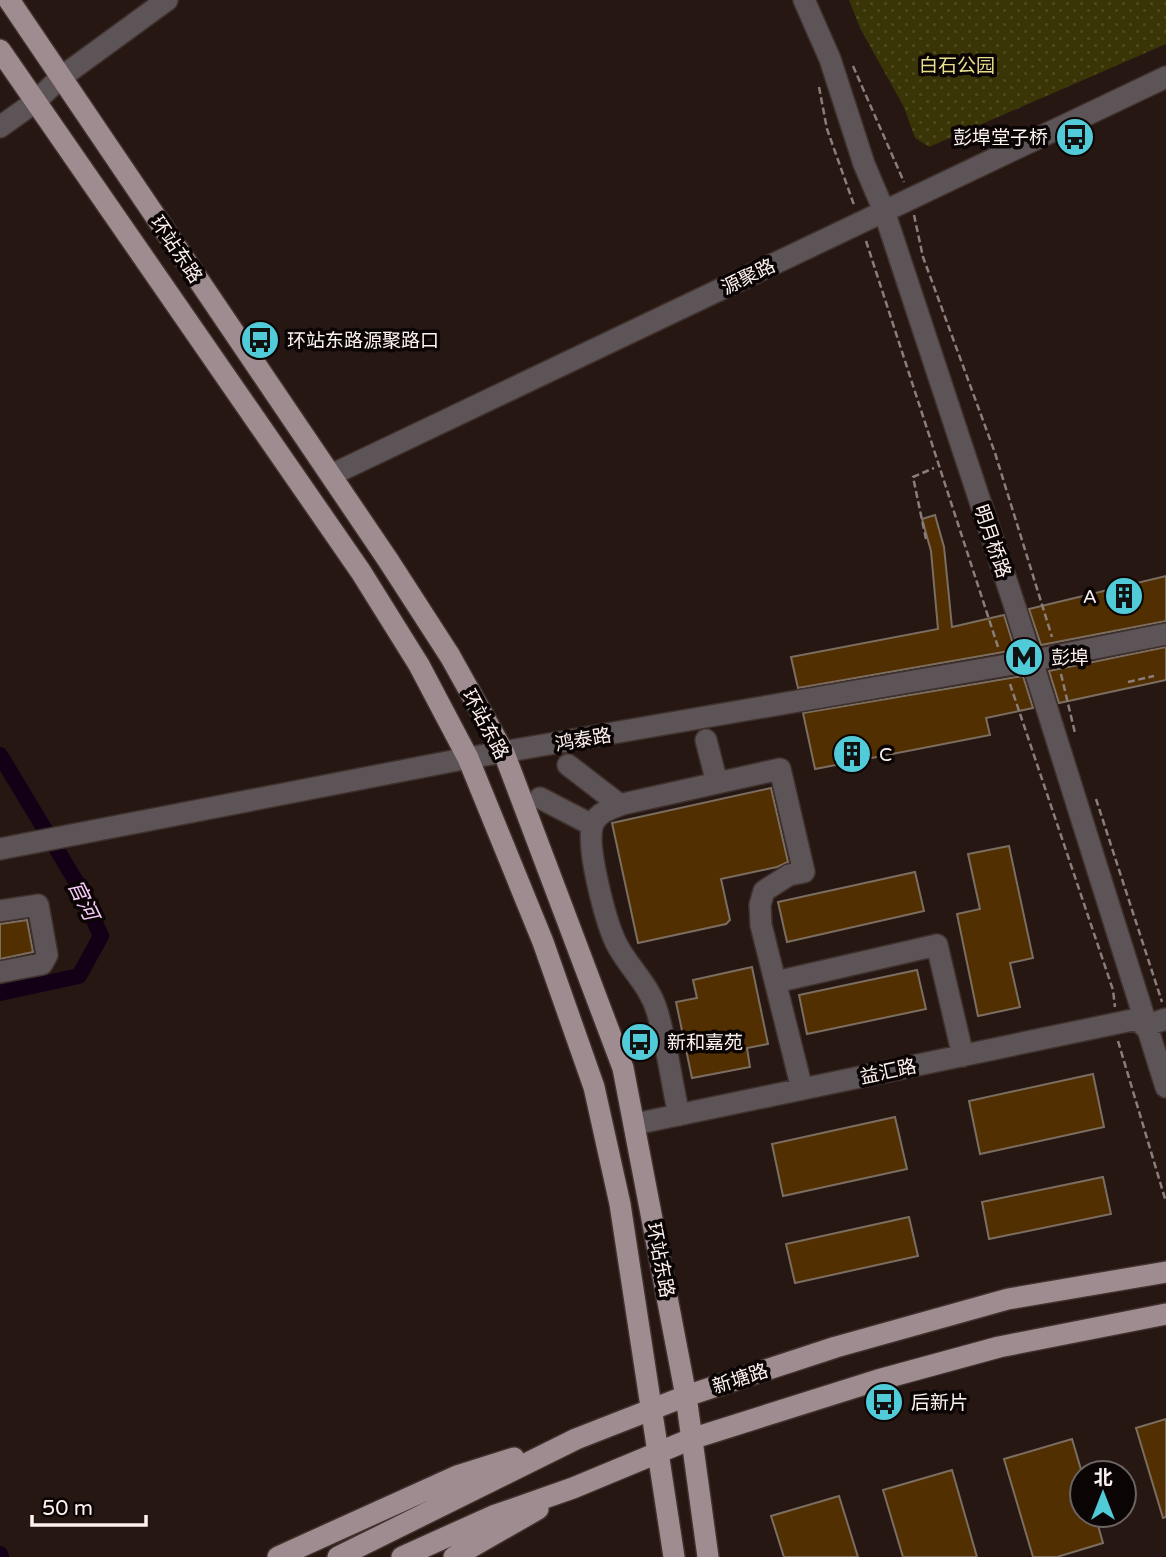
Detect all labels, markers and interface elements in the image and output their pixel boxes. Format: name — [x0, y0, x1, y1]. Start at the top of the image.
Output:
park label: 白石公园 — [919, 55, 995, 77]
bus stop icon: 彭埠堂子桥 — [1054, 116, 1096, 158]
place label: 彭埠堂子桥 — [953, 127, 1048, 149]
street label: 环站东路 — [146, 212, 207, 287]
street label: 源聚路 — [718, 255, 779, 299]
bus stop icon: 环站东路源聚路口 — [239, 319, 281, 361]
place label: 环站东路源聚路口 — [287, 330, 439, 352]
street label: 明月桥路 — [969, 502, 1015, 581]
building icon: A — [1103, 575, 1145, 617]
place label: A — [1083, 586, 1097, 608]
metro station icon: 彭埠 — [1003, 636, 1045, 678]
place label: 彭埠 — [1051, 647, 1089, 669]
street label: 环站东路 — [458, 686, 513, 763]
street label: 鸿泰路 — [553, 724, 613, 756]
building icon: C — [831, 733, 873, 775]
place label: C — [879, 744, 892, 766]
water label: 官河 — [62, 876, 105, 928]
bus stop icon: 新和嘉苑 — [619, 1021, 661, 1063]
place label: 新和嘉苑 — [667, 1032, 743, 1054]
street label: 益汇路 — [858, 1055, 918, 1089]
street label: 环站东路 — [642, 1221, 678, 1300]
street label: 新塘路 — [710, 1360, 771, 1398]
bus stop icon: 后新片 — [863, 1381, 905, 1423]
place label: 后新片 — [911, 1392, 968, 1414]
north arrow — [1068, 1459, 1138, 1529]
text: 北 — [1093, 1467, 1113, 1489]
scale bar — [32, 1484, 145, 1528]
text: 50 m — [42, 1496, 93, 1521]

